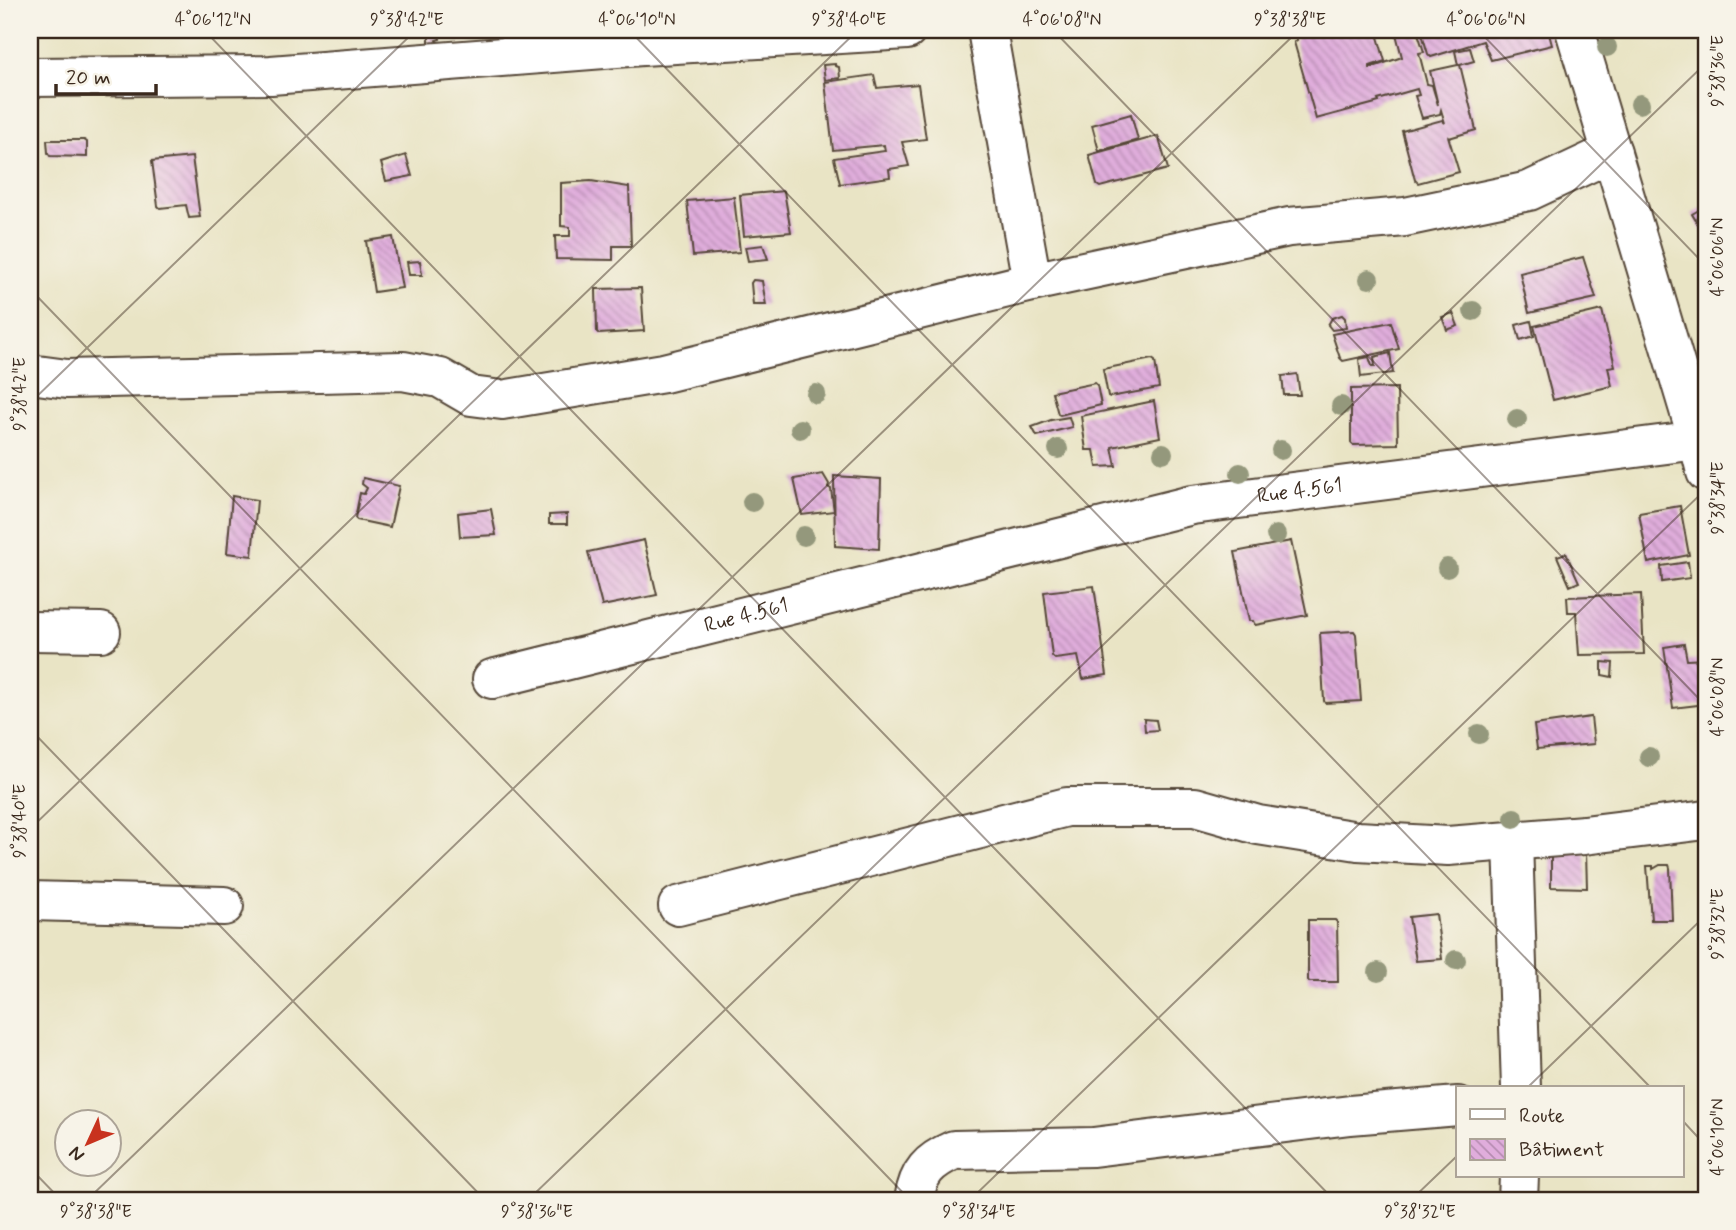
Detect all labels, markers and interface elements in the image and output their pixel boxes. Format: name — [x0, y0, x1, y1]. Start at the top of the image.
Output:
text: 4°06'12"N — [175, 8, 251, 32]
text: 9°38'42"E — [370, 8, 444, 32]
text: 4°06'10"N — [598, 8, 676, 32]
text: 9°38'40"E — [812, 8, 886, 32]
text: 4°06'08"N — [1023, 8, 1101, 32]
text: 9°38'38"E — [1254, 8, 1326, 32]
text: 4°06'06"N — [1447, 8, 1525, 32]
text: 9°38'36"E — [1706, 35, 1730, 107]
scale bar — [56, 52, 156, 96]
text: 20 m — [66, 64, 111, 92]
text: 4°06'06"N — [1706, 218, 1730, 296]
text: 9°38'42"E — [8, 357, 32, 431]
text: 9°38'34"E — [1706, 462, 1730, 534]
street label: Rue 4.561 — [1255, 472, 1344, 511]
street label: Rue 4.561 — [701, 592, 791, 640]
text: 4°06'08"N — [1706, 658, 1730, 736]
text: 9°38'40"E — [8, 784, 32, 858]
text: 9°38'32"E — [1706, 888, 1730, 960]
legend — [1456, 1086, 1684, 1178]
text: 4°06'10"N — [1706, 1098, 1730, 1176]
text: Route — [1519, 1102, 1565, 1130]
north arrow — [52, 1108, 122, 1178]
text: Bâtiment — [1519, 1136, 1604, 1164]
text: N — [63, 1141, 90, 1167]
text: 9°38'38"E — [60, 1200, 132, 1224]
text: 9°38'36"E — [501, 1200, 573, 1224]
text: 9°38'34"E — [943, 1200, 1015, 1224]
text: 9°38'32"E — [1384, 1200, 1456, 1224]

